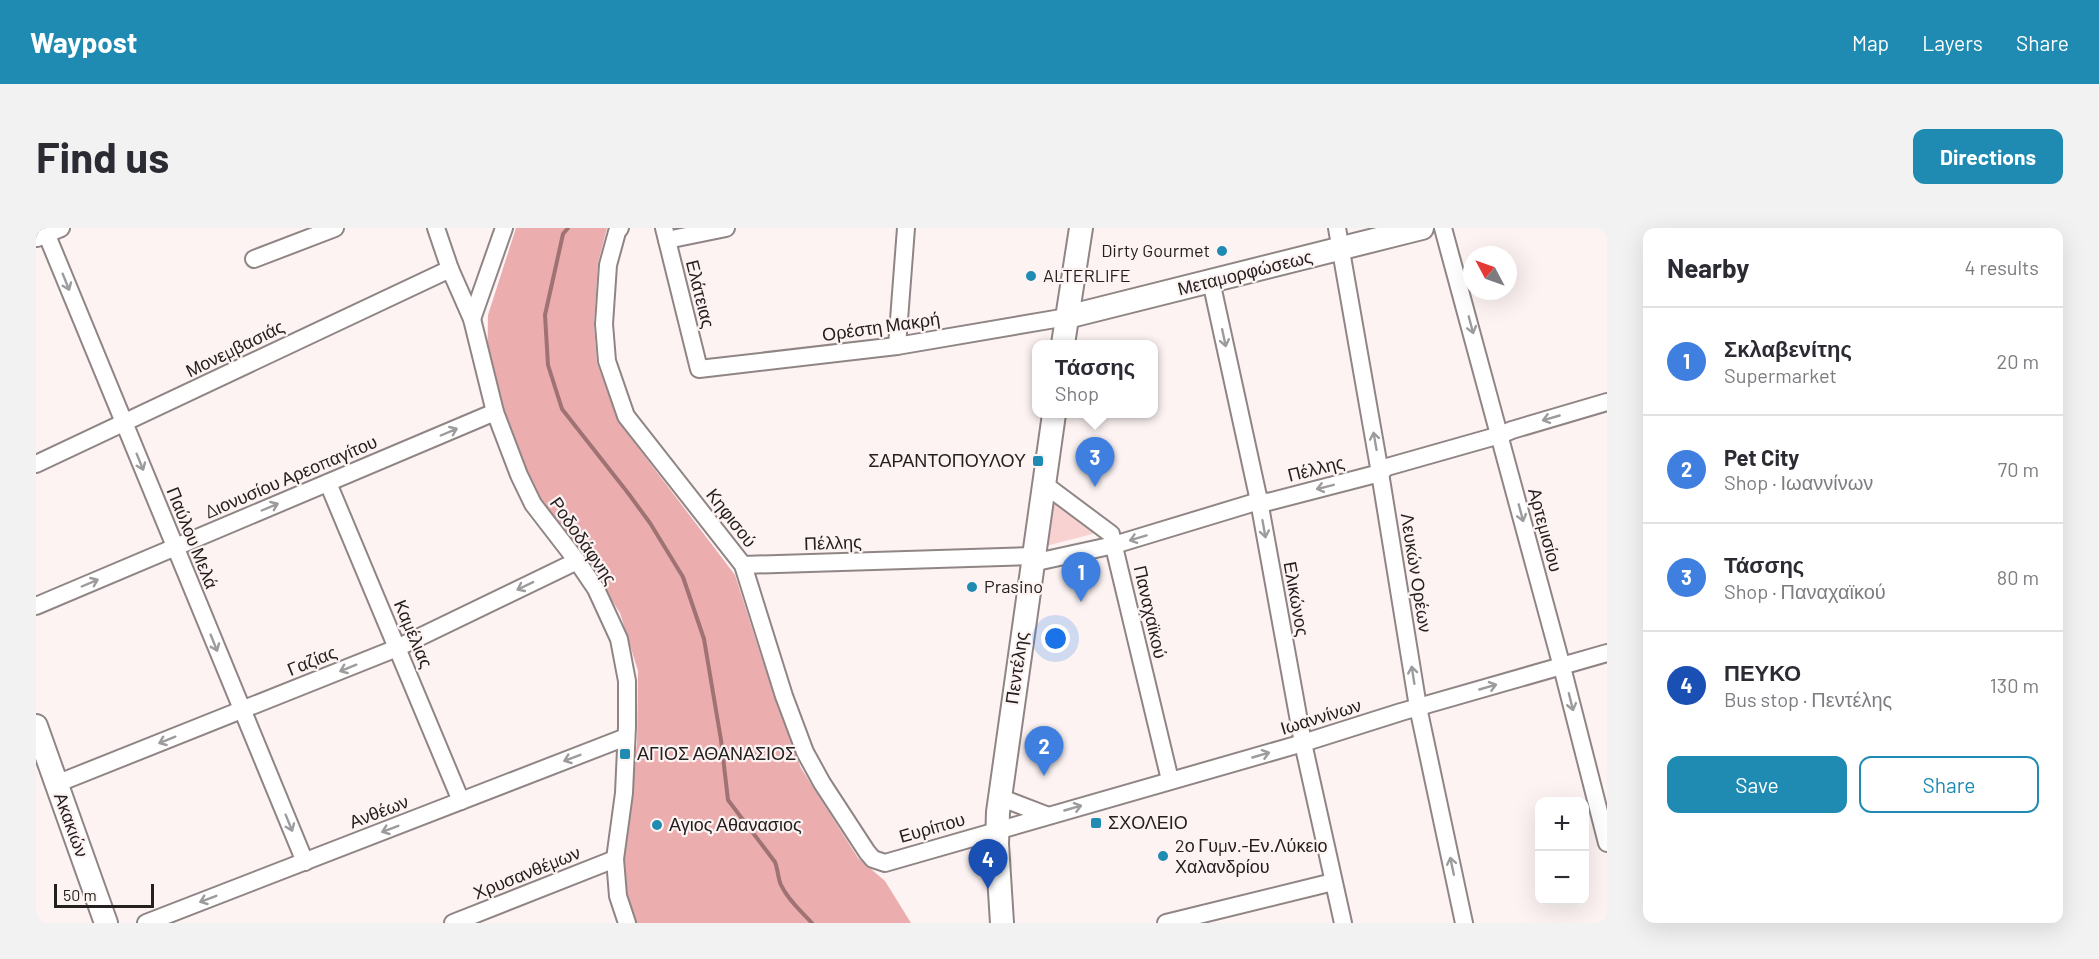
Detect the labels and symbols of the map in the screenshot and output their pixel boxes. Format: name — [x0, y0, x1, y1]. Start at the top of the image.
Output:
place label: Dirty Gourmet — [1101, 239, 1210, 261]
marker: Dirty Gourmet — [1215, 244, 1229, 258]
street label: Μεταμορφώσεως — [1175, 245, 1315, 299]
north arrow — [1463, 246, 1517, 300]
street label: Ελάτειας — [682, 257, 720, 330]
place label: ALTERLIFE — [1043, 264, 1131, 286]
marker: ALTERLIFE — [1024, 269, 1038, 283]
one-way arrow — [61, 272, 72, 291]
street label: Ορέστη Μακρή — [821, 307, 941, 345]
street label: Μονεμβασιάς — [182, 315, 288, 381]
one-way arrow — [1466, 315, 1477, 334]
one-way arrow — [1218, 329, 1230, 348]
one-way arrow — [1542, 413, 1561, 424]
one-way arrow — [440, 425, 458, 437]
street label: Διονυσίου Αρεοπαγίτου — [201, 430, 380, 522]
one-way arrow — [1369, 432, 1380, 451]
pin: 3 — [1076, 438, 1114, 487]
place label: ΣΑΡΑΝΤΟΠΟΥΛΟΥ — [868, 449, 1026, 471]
street label: Πέλλης — [1285, 450, 1347, 486]
one-way arrow — [135, 453, 146, 471]
marker: ΣΑΡΑΝΤΟΠΟΥΛΟΥ — [1031, 454, 1045, 468]
one-way arrow — [1316, 482, 1335, 494]
street label: Παύλου Μελά — [163, 484, 223, 592]
street label: Κηφισού — [702, 484, 762, 551]
street label: Αρτεμισίου — [1524, 485, 1568, 574]
street label: Ροδοδάφνης — [546, 492, 622, 589]
one-way arrow — [260, 501, 278, 513]
one-way arrow — [1515, 503, 1527, 522]
street label: Λευκών Ορέων — [1397, 512, 1437, 634]
one-way arrow — [1259, 519, 1270, 538]
street label: Πέλλης — [804, 530, 863, 554]
one-way arrow — [1128, 533, 1147, 544]
pin: 1 — [1062, 552, 1100, 602]
street label: Ελικώνος — [1280, 560, 1314, 638]
street label: Παναχαϊκού — [1130, 563, 1172, 660]
place label: Prasino — [984, 575, 1043, 597]
one-way arrow — [80, 577, 99, 588]
marker: Prasino — [965, 580, 979, 594]
one-way arrow — [516, 581, 534, 593]
street label: Καμέλιας — [390, 596, 438, 671]
your location — [1041, 624, 1070, 653]
street label: Πεντέλης — [1000, 630, 1032, 705]
one-way arrow — [209, 633, 220, 651]
street label: Γαζίας — [284, 640, 340, 680]
one-way arrow — [339, 663, 357, 674]
one-way arrow — [1407, 665, 1418, 685]
one-way arrow — [1478, 681, 1497, 693]
one-way arrow — [1566, 692, 1577, 711]
street label: Ιωαννίνων — [1278, 693, 1364, 739]
pin: 2 — [1024, 726, 1064, 776]
one-way arrow — [158, 735, 176, 746]
place label: ΑΓΙΟΣ ΑΘΑΝΑΣΙΟΣ — [637, 742, 796, 764]
marker: ΑΓΙΟΣ ΑΘΑΝΑΣΙΟΣ — [618, 747, 632, 761]
one-way arrow — [1251, 749, 1270, 760]
one-way arrow — [563, 753, 582, 764]
street label: Ακακιών — [50, 789, 94, 860]
street label: Ανθέων — [346, 790, 411, 832]
one-way arrow — [1063, 801, 1082, 813]
street label: Ευρίπου — [896, 807, 967, 847]
place label: ΣΧΟΛΕΙΟ — [1108, 811, 1188, 833]
one-way arrow — [284, 813, 295, 832]
place label: Αγιος Αθανασιος — [669, 813, 802, 835]
marker: ΣΧΟΛΕΙΟ — [1089, 816, 1103, 830]
marker: Αγιος Αθανασιος — [650, 818, 664, 832]
one-way arrow — [381, 824, 400, 835]
place label: 2ο Γυμν.-Εν.Λύκειο Χαλανδρίου — [1175, 834, 1327, 877]
pin: 4 — [968, 840, 1008, 889]
street label: Χρυσανθέμων — [470, 841, 583, 904]
marker: 2ο Γυμν.-Εν.Λύκειο Χαλανδρίου — [1156, 849, 1170, 863]
one-way arrow — [1446, 857, 1457, 876]
scale bar — [54, 881, 154, 908]
one-way arrow — [199, 894, 218, 905]

